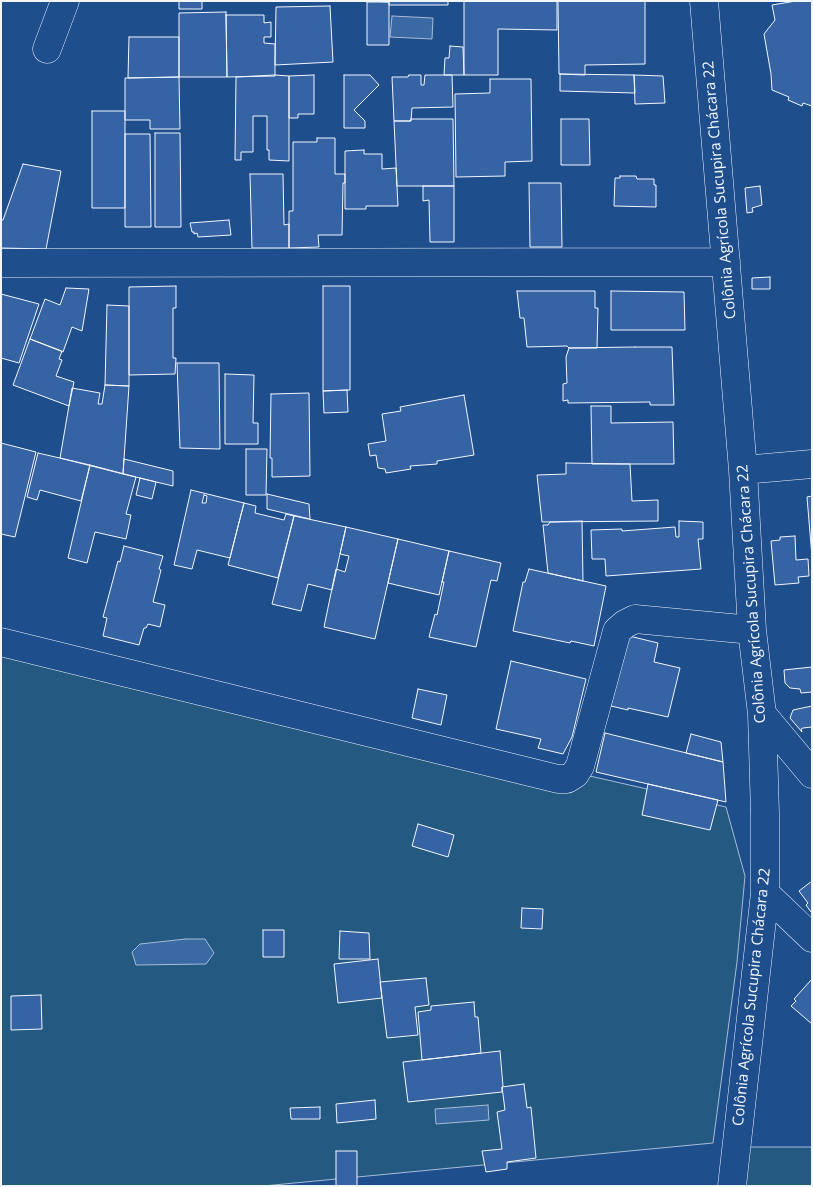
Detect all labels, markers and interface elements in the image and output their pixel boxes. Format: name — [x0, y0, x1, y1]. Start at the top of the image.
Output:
street label: Colônia Agrícola Sucupira Chácara 22 — [700, 60, 740, 320]
street label: Colônia Agrícola Sucupira Chácara 22 — [734, 464, 770, 724]
street label: Colônia Agrícola Sucupira Chácara 22 — [729, 867, 775, 1127]

